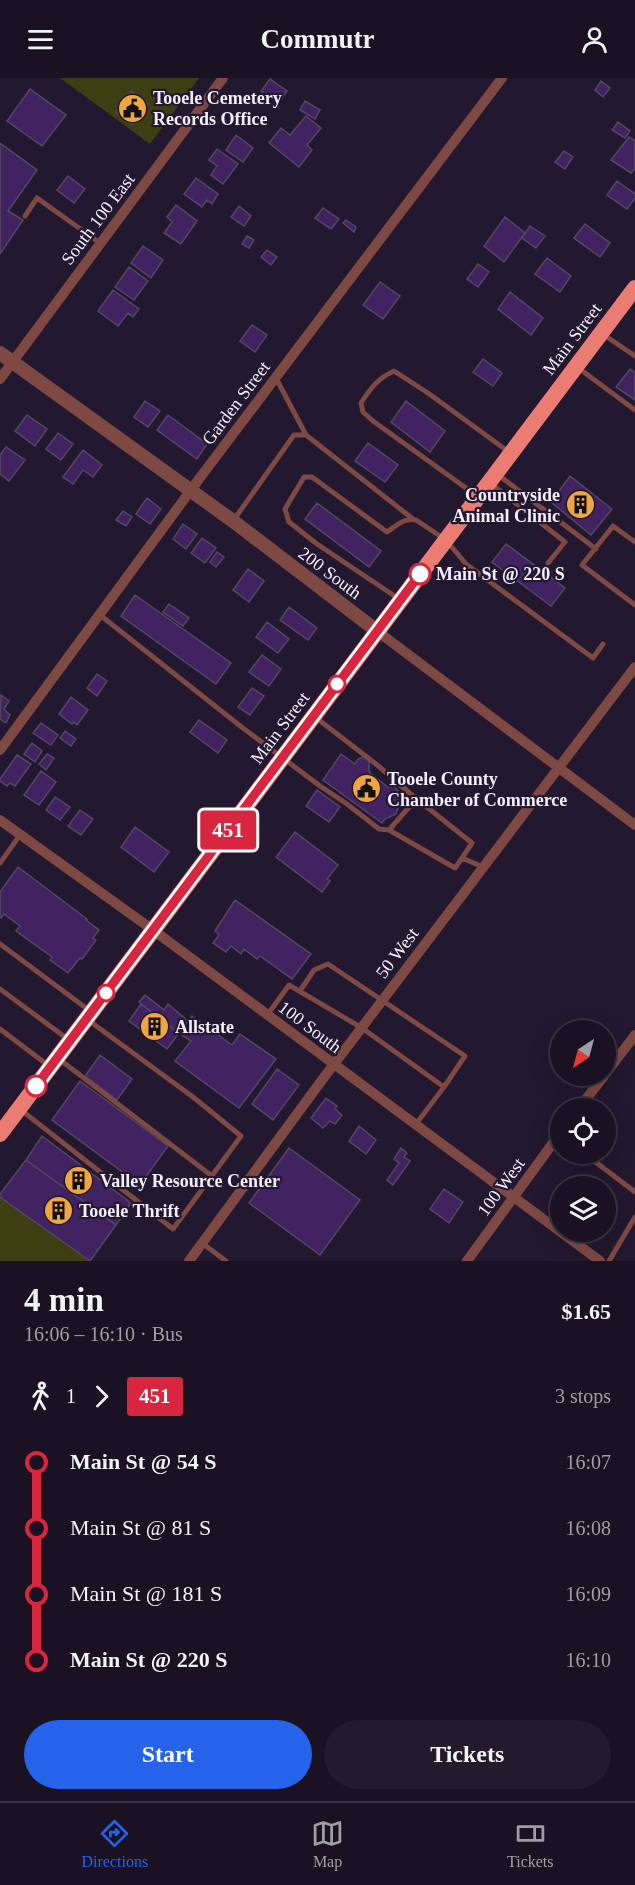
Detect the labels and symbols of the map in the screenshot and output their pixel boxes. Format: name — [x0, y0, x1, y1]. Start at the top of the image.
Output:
place label: Tooele Cemetery Records Office — [153, 88, 282, 129]
public building icon: Tooele Cemetery Records Office — [116, 92, 148, 124]
street label: South 100 East — [57, 169, 139, 269]
street label: Main Street — [539, 299, 605, 379]
street label: Garden Street — [198, 357, 274, 449]
place label: Countryside Animal Clinic — [452, 485, 560, 526]
building icon: Countryside Animal Clinic — [565, 489, 597, 521]
street label: 200 South — [295, 543, 365, 603]
marker: Main St @ 220 S — [409, 563, 431, 585]
place label: Main St @ 220 S — [436, 564, 565, 584]
unlabelled marker — [328, 675, 346, 693]
street label: Main Street — [247, 688, 313, 768]
place label: Tooele County Chamber of Commerce — [387, 769, 567, 810]
public building icon: Tooele County Chamber of Commerce — [350, 773, 382, 805]
line badge: 451 — [194, 810, 262, 849]
street label: 50 West — [372, 924, 422, 982]
unlabelled marker — [97, 984, 115, 1002]
street label: 100 South — [275, 997, 345, 1057]
building icon: Allstate — [138, 1011, 170, 1043]
place label: Allstate — [175, 1017, 234, 1037]
north arrow — [550, 1020, 616, 1086]
unlabelled marker — [25, 1075, 47, 1097]
street label: 100 West — [473, 1154, 529, 1220]
building icon: Valley Resource Center — [63, 1165, 95, 1197]
place label: Valley Resource Center — [100, 1171, 280, 1191]
building icon: Tooele Thrift — [42, 1195, 74, 1227]
place label: Tooele Thrift — [79, 1201, 180, 1221]

